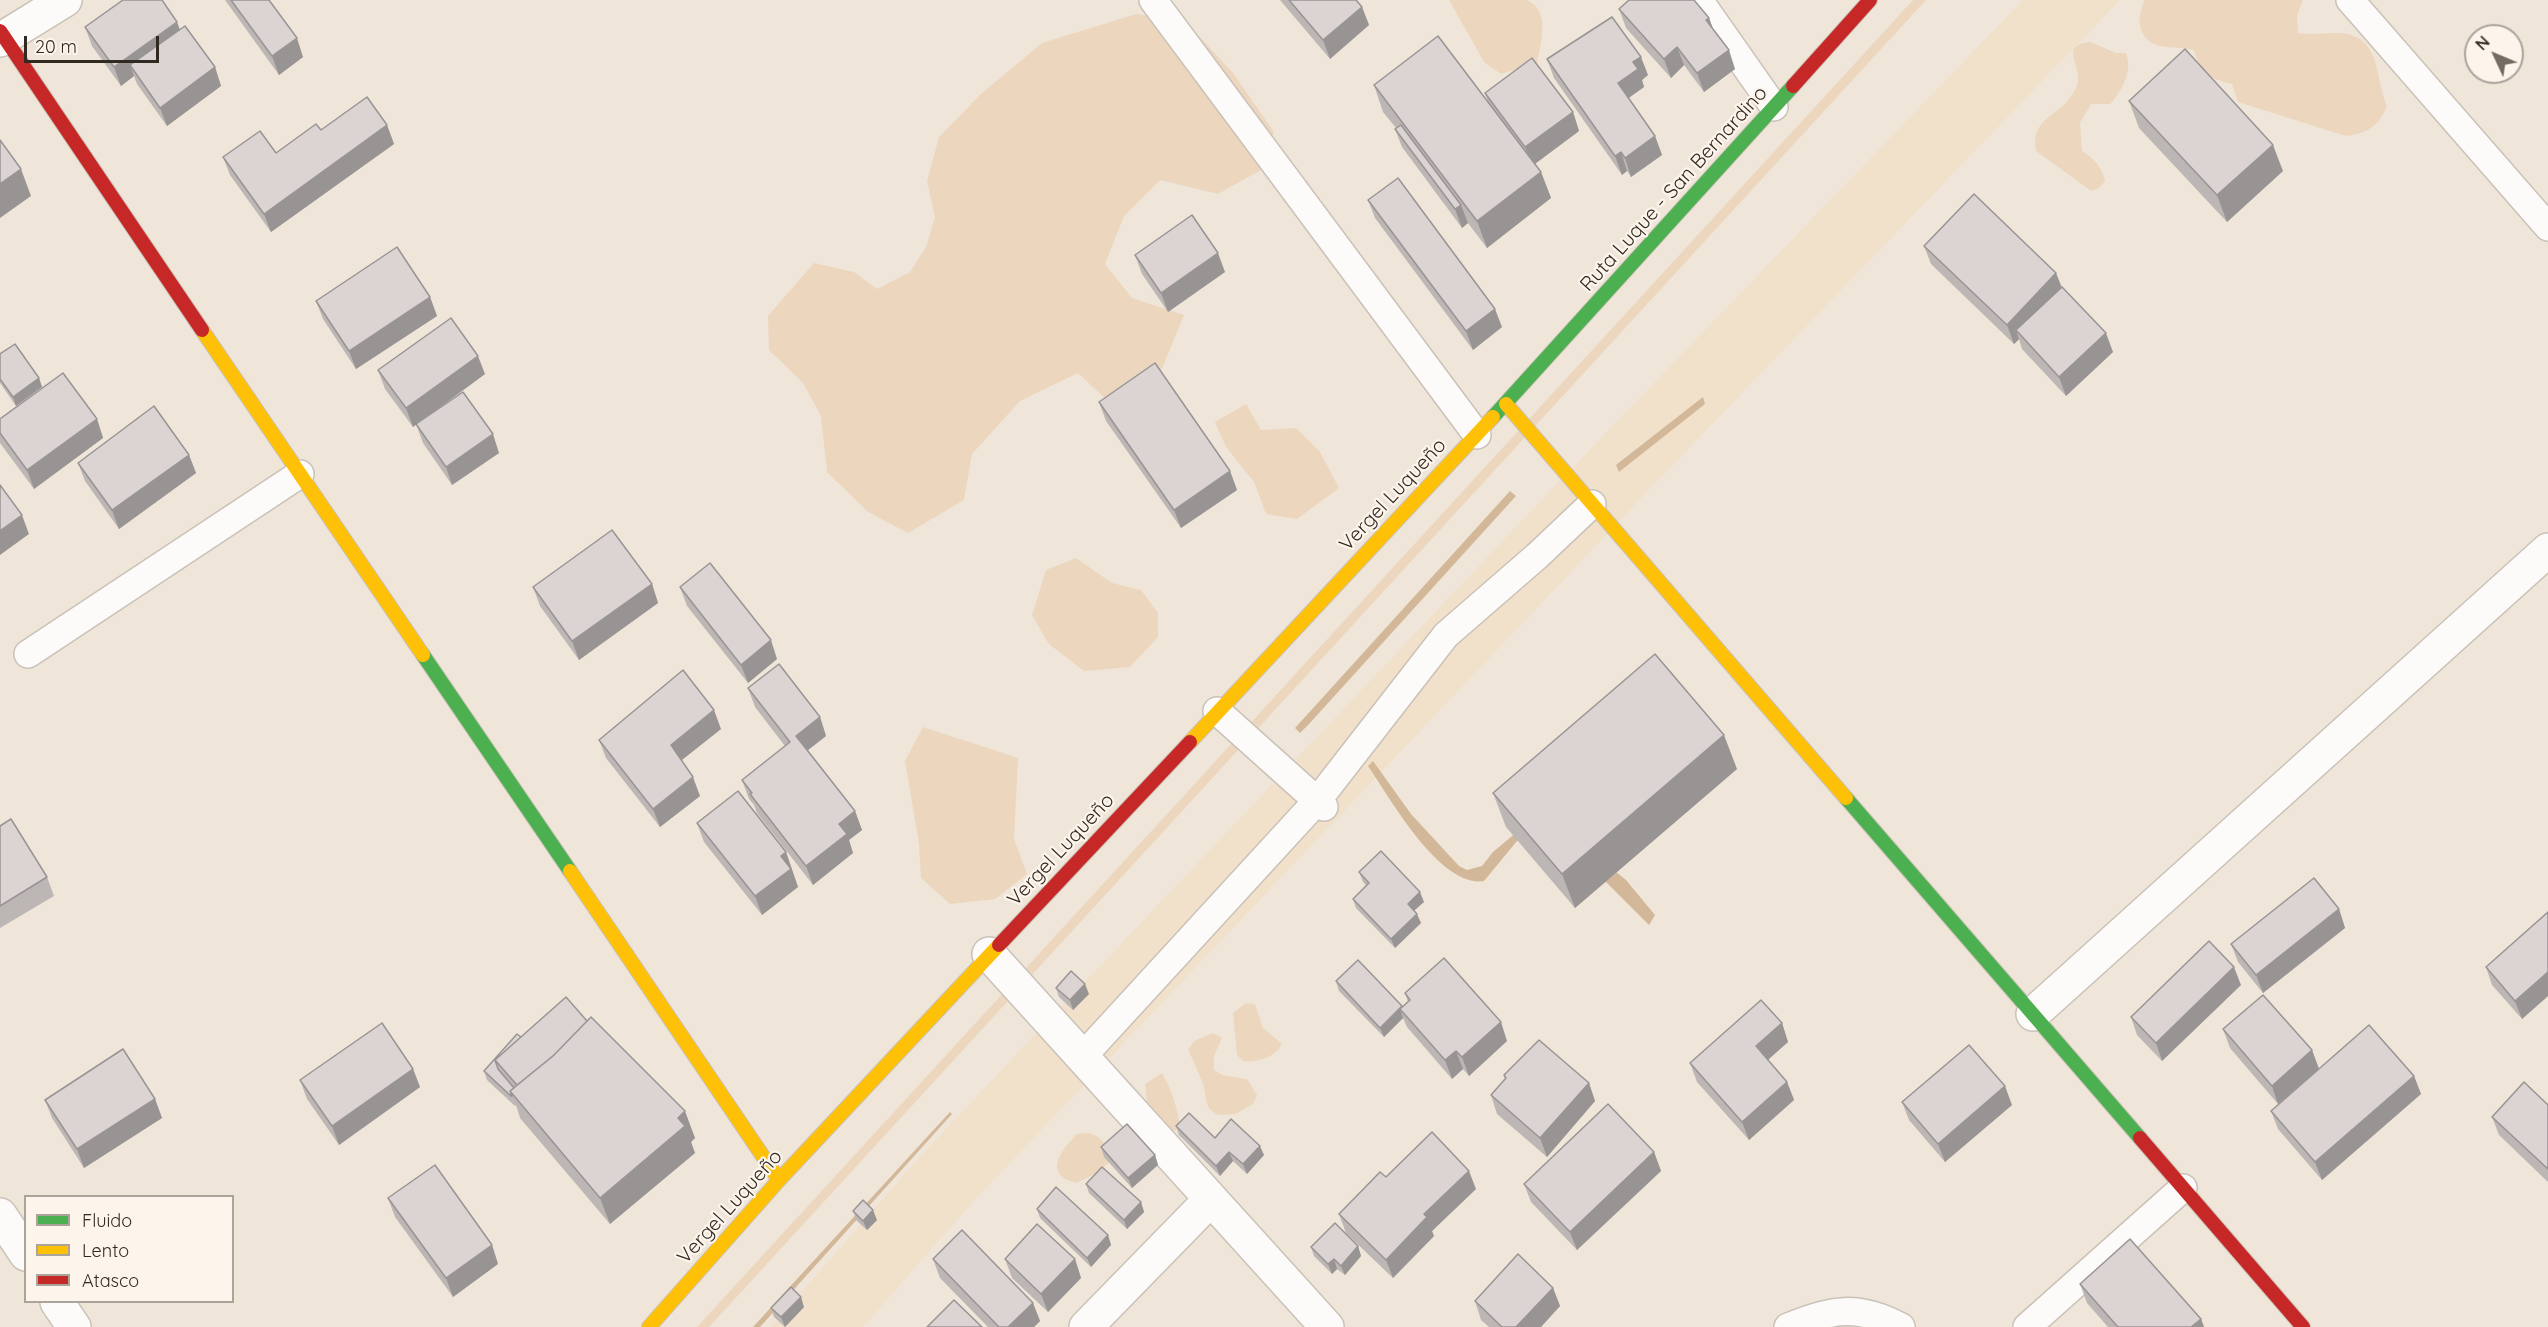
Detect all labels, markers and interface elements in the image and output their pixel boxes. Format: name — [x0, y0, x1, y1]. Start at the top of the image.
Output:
scale bar — [27, 24, 162, 62]
north arrow — [2464, 24, 2524, 84]
text: N — [2471, 32, 2494, 54]
text: 20 m — [35, 35, 77, 58]
street label: Ruta Luque - San Bernardino — [1575, 81, 1773, 297]
street label: Vergel Luqueño — [1335, 434, 1451, 556]
street label: Vergel Luqueño — [1003, 789, 1119, 911]
street label: Vergel Luqueño — [672, 1145, 788, 1269]
legend — [24, 1195, 234, 1303]
text: Fluido — [82, 1209, 132, 1232]
text: Lento — [82, 1239, 129, 1262]
text: Atasco — [82, 1269, 139, 1292]

